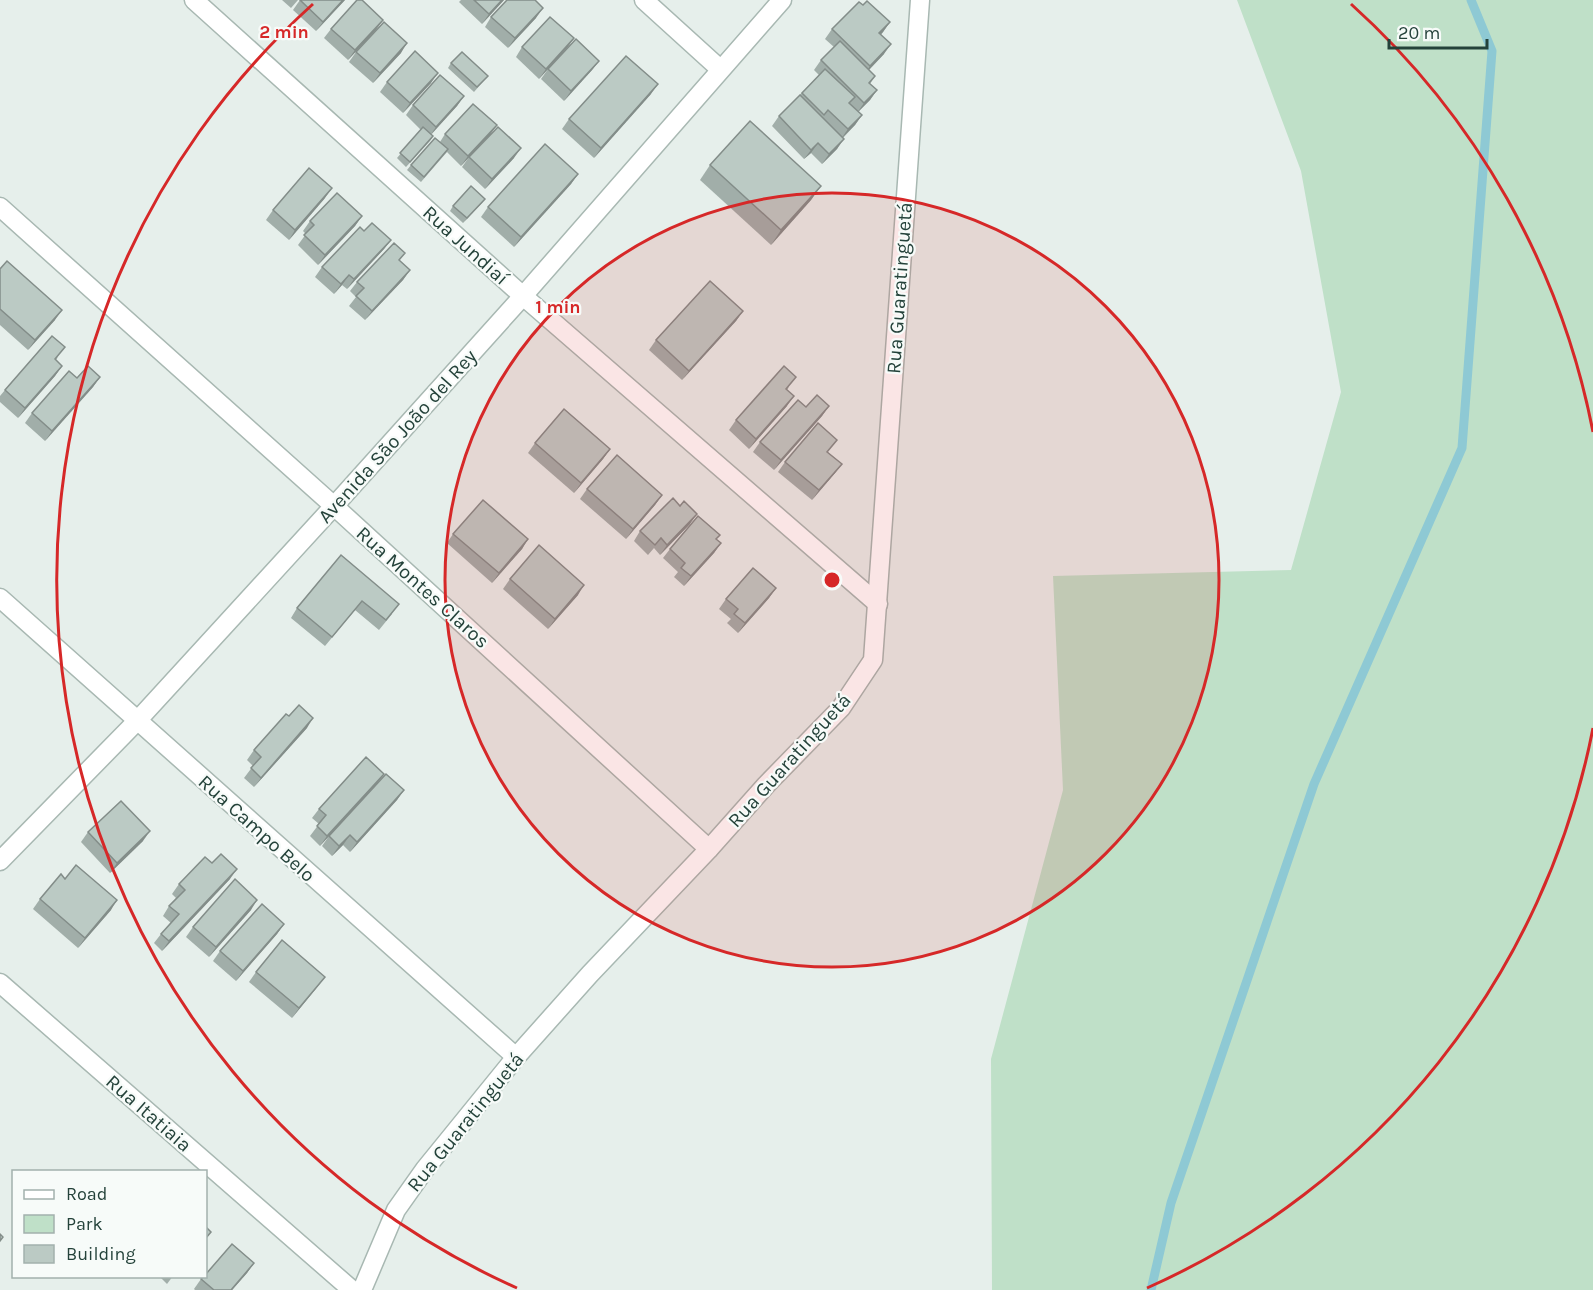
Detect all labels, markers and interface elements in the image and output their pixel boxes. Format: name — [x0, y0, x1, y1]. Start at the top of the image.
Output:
scale bar — [1389, 12, 1486, 50]
text: 2 min — [259, 21, 309, 43]
text: 20 m — [1398, 22, 1440, 44]
street label: Rua Jundiaí — [418, 201, 513, 290]
street label: Rua Guaratinguetá — [882, 201, 917, 375]
text: 1 min — [535, 296, 581, 318]
street label: Avenida São João del Rey — [313, 345, 481, 528]
street label: Rua Montes Claros — [352, 522, 494, 653]
centre of rings — [822, 570, 842, 590]
street label: Rua Guaratinguetá — [723, 689, 856, 832]
street label: Rua Campo Belo — [194, 770, 320, 887]
street label: Rua Guaratinguetá — [402, 1048, 528, 1196]
street label: Rua Itatiaia — [101, 1070, 196, 1157]
legend — [12, 1170, 207, 1278]
text: Road — [66, 1183, 107, 1205]
text: Park — [66, 1213, 103, 1235]
text: Building — [66, 1243, 136, 1265]

